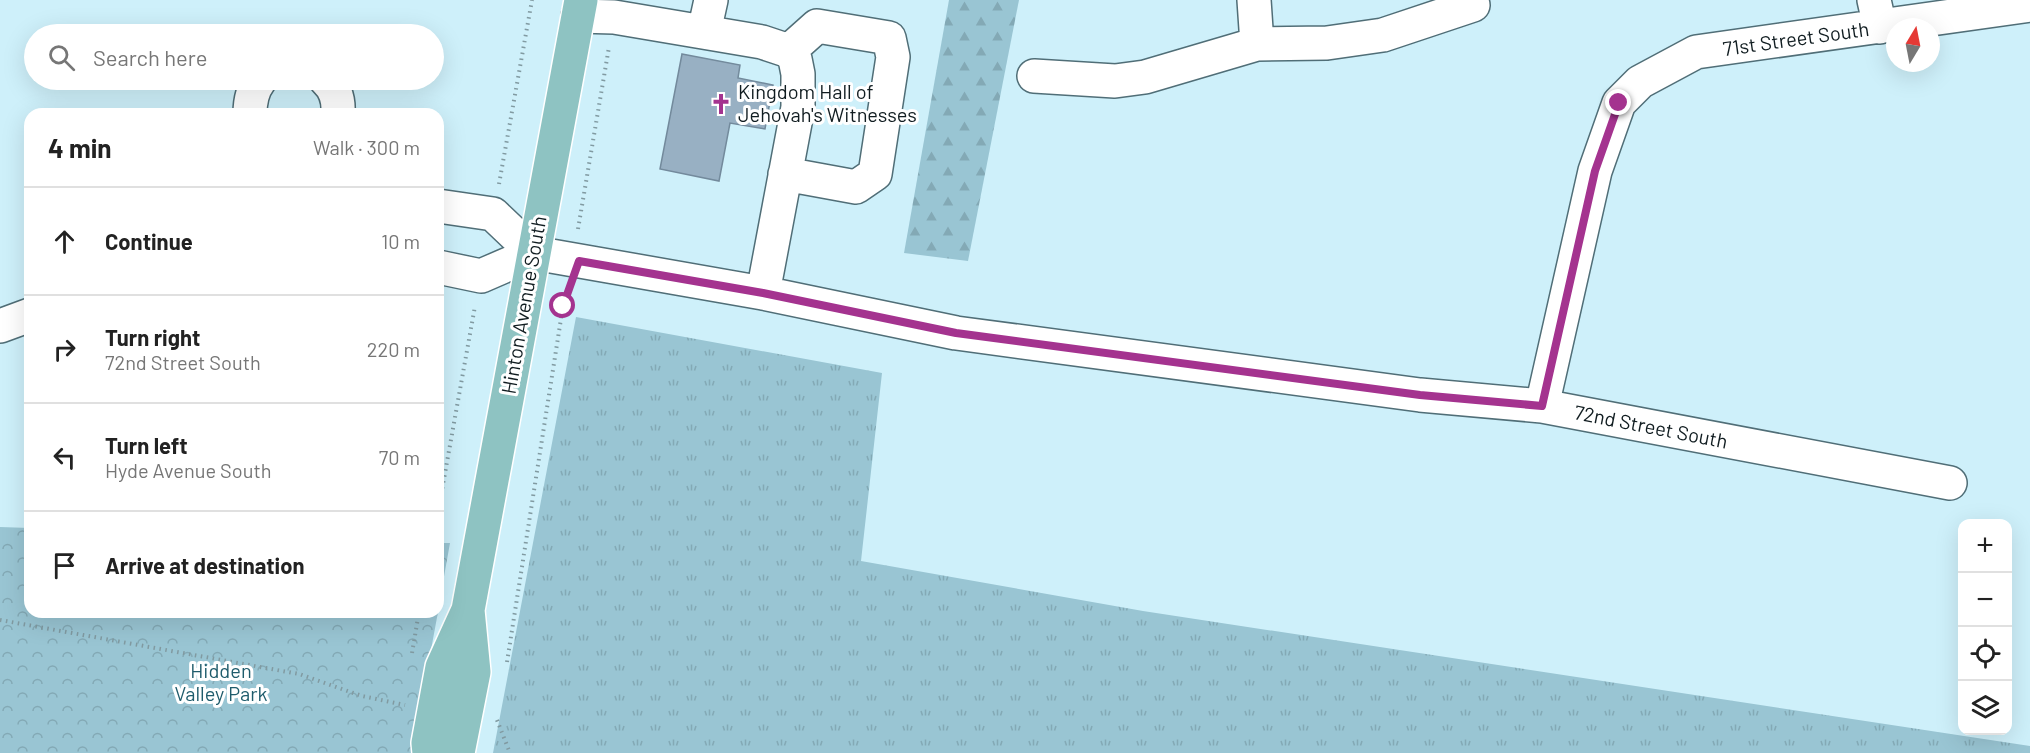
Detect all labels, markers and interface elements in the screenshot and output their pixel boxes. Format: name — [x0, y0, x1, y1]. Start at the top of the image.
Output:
street label: 71st Street South — [1721, 16, 1871, 60]
north arrow — [1886, 18, 1940, 72]
search box — [24, 24, 444, 90]
icon: search — [45, 41, 78, 74]
text: Search here — [93, 44, 207, 70]
place label: Kingdom Hall of Jehovah's Witnesses — [738, 79, 917, 126]
route end — [1605, 89, 1631, 115]
church icon: Kingdom Hall of Jehovah's Witnesses — [709, 92, 733, 116]
text: 4 min — [48, 132, 112, 163]
text: Walk · 300 m — [313, 135, 420, 159]
street label: Hinton Avenue South — [496, 214, 551, 396]
icon: ahead — [48, 225, 81, 258]
text: Continue — [105, 228, 193, 254]
text: 10 m — [381, 229, 420, 253]
route start — [549, 292, 575, 318]
text: Turn right — [105, 324, 200, 350]
icon: right — [48, 333, 81, 366]
text: 220 m — [367, 337, 420, 361]
text: 72nd Street South — [105, 350, 261, 374]
street label: 72nd Street South — [1572, 399, 1730, 453]
text: Turn left — [105, 432, 188, 458]
icon: left — [48, 441, 81, 474]
text: 70 m — [379, 445, 420, 469]
text: Hyde Avenue South — [105, 458, 271, 482]
map controls — [1958, 519, 2012, 735]
button: + — [1958, 519, 2012, 573]
icon: arrive — [48, 549, 81, 582]
text: Arrive at destination — [105, 552, 304, 578]
button: − — [1958, 573, 2012, 627]
button: locate — [1958, 627, 2012, 681]
park label: Hidden Valley Park — [174, 658, 268, 705]
button: layers — [1958, 681, 2012, 735]

